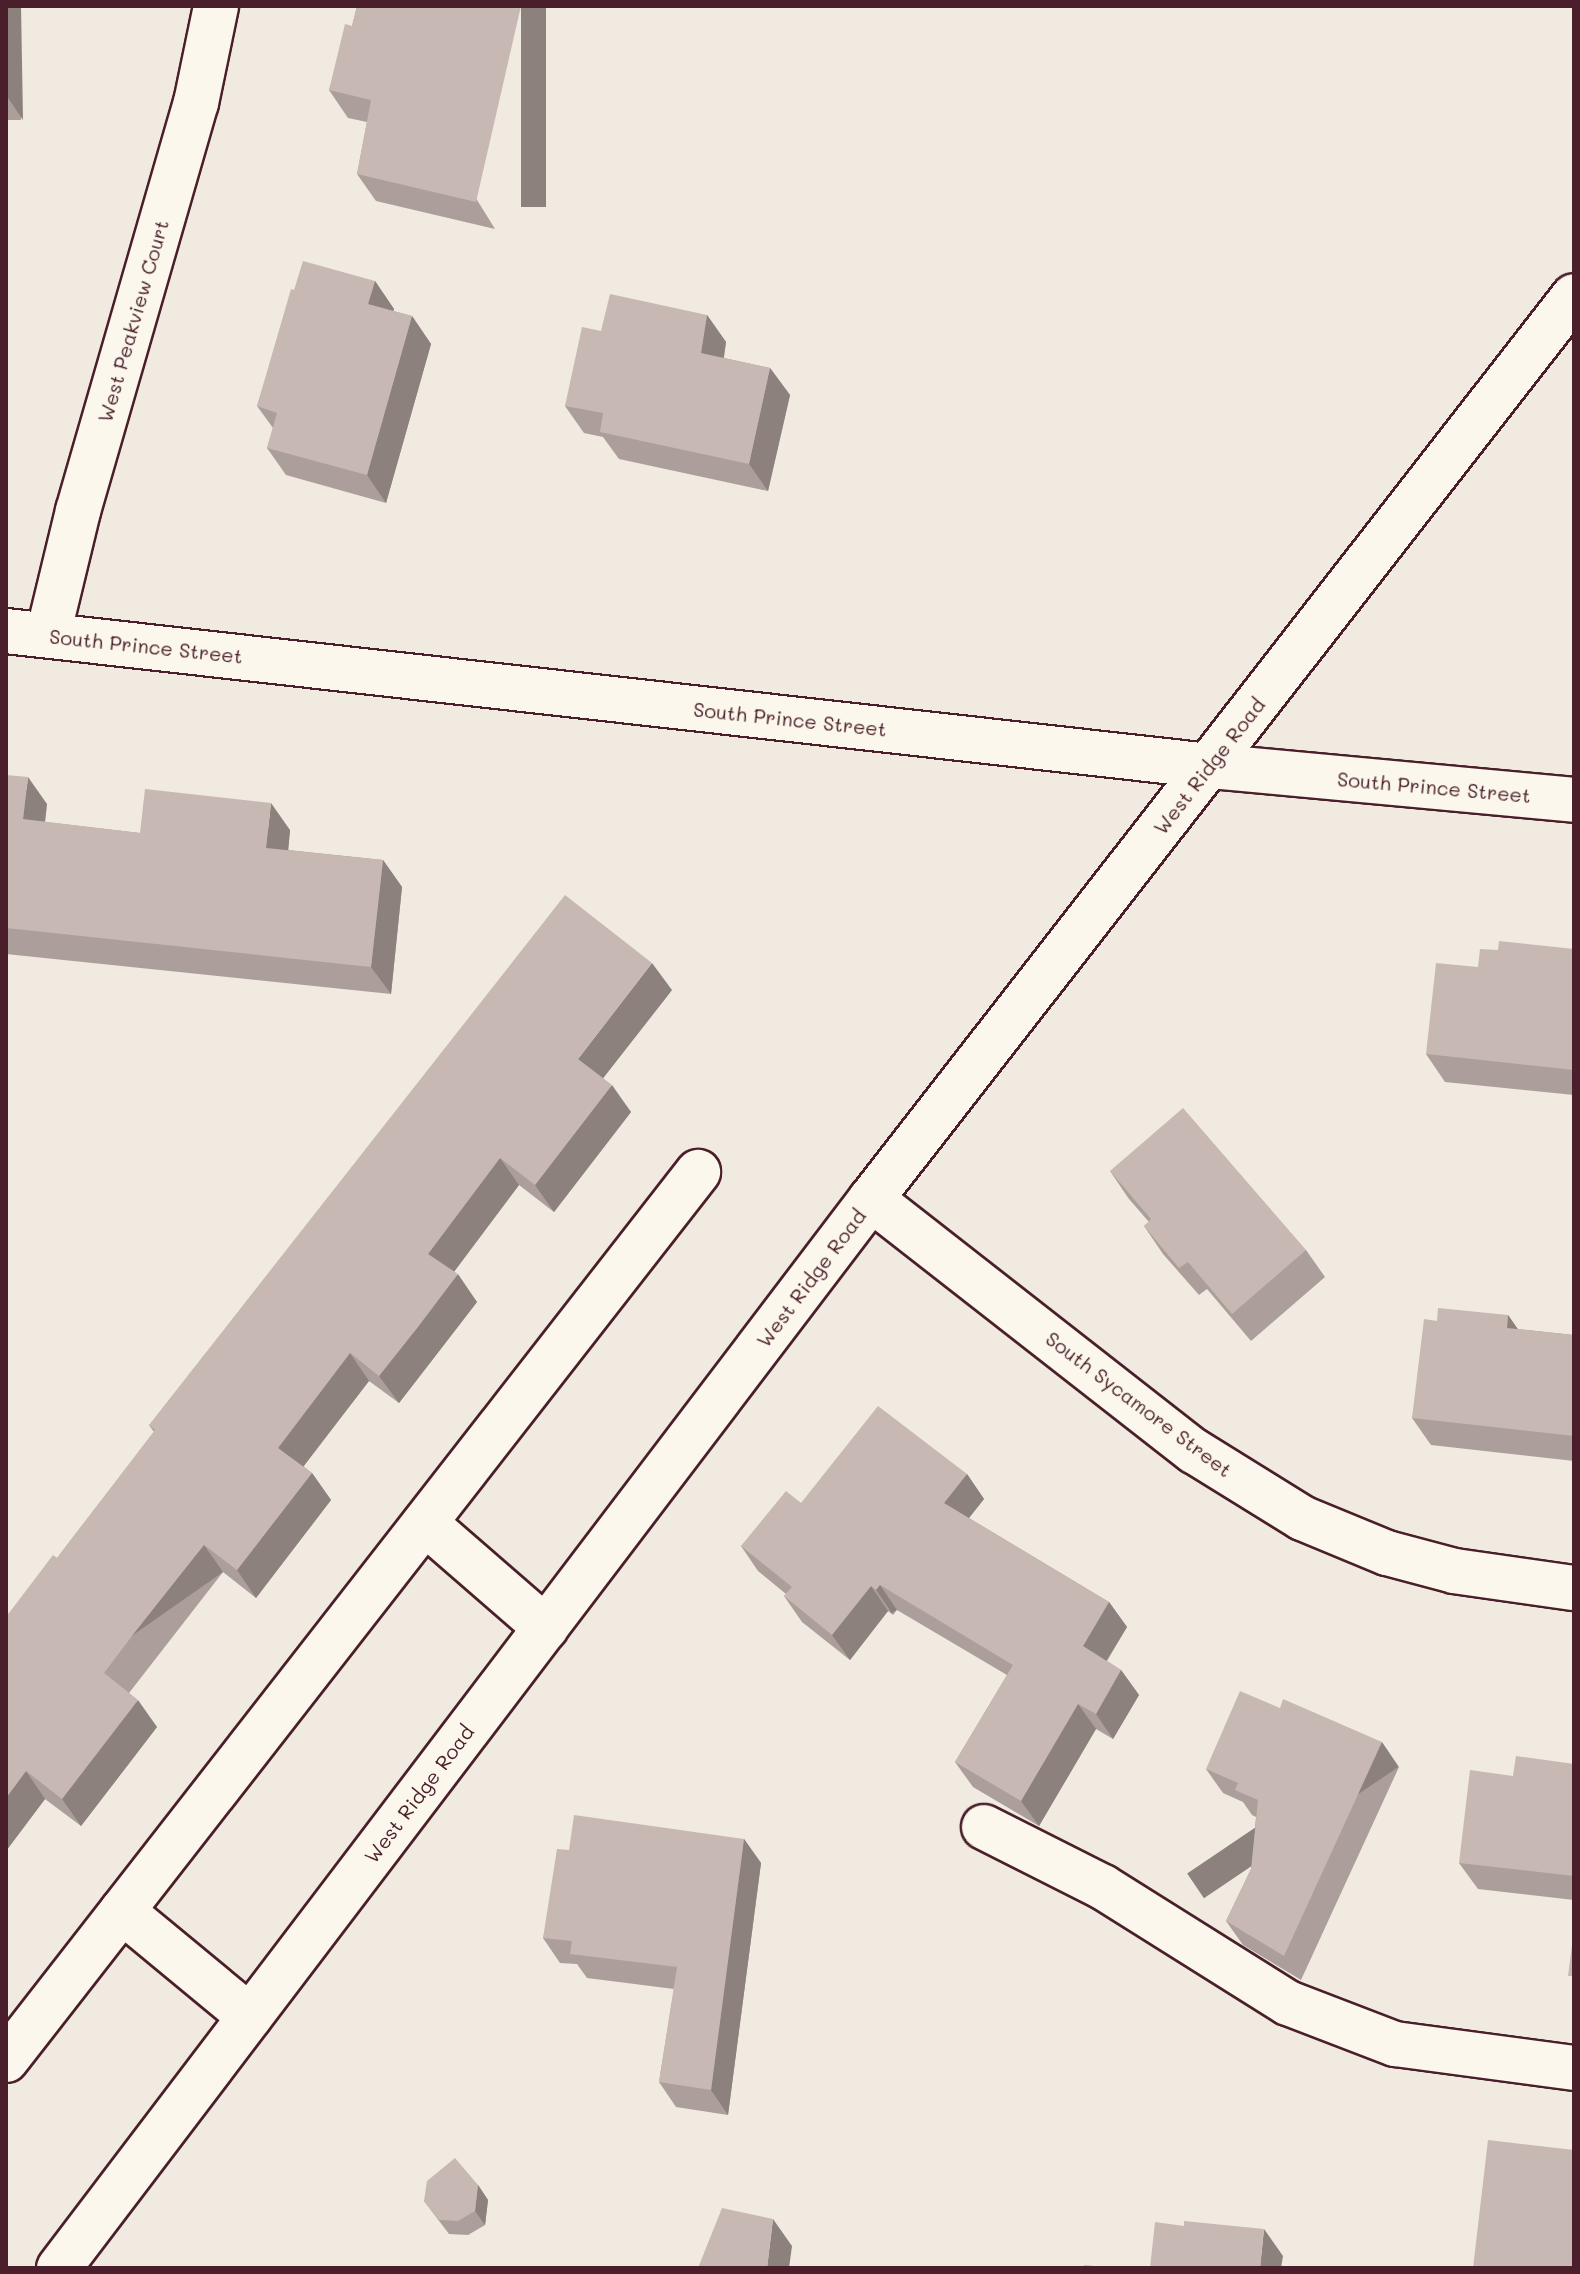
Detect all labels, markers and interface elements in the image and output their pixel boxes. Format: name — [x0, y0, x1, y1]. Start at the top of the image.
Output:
street label: West Peakview Court — [93, 217, 173, 425]
street label: South Prince Street — [48, 624, 244, 668]
street label: West Ridge Road — [1148, 693, 1270, 839]
street label: South Prince Street — [692, 697, 888, 741]
street label: South Prince Street — [1336, 767, 1532, 807]
street label: West Ridge Road — [751, 1204, 871, 1352]
street label: South Sycamore Street — [1041, 1326, 1237, 1482]
street label: West Ridge Road — [359, 1720, 479, 1868]

